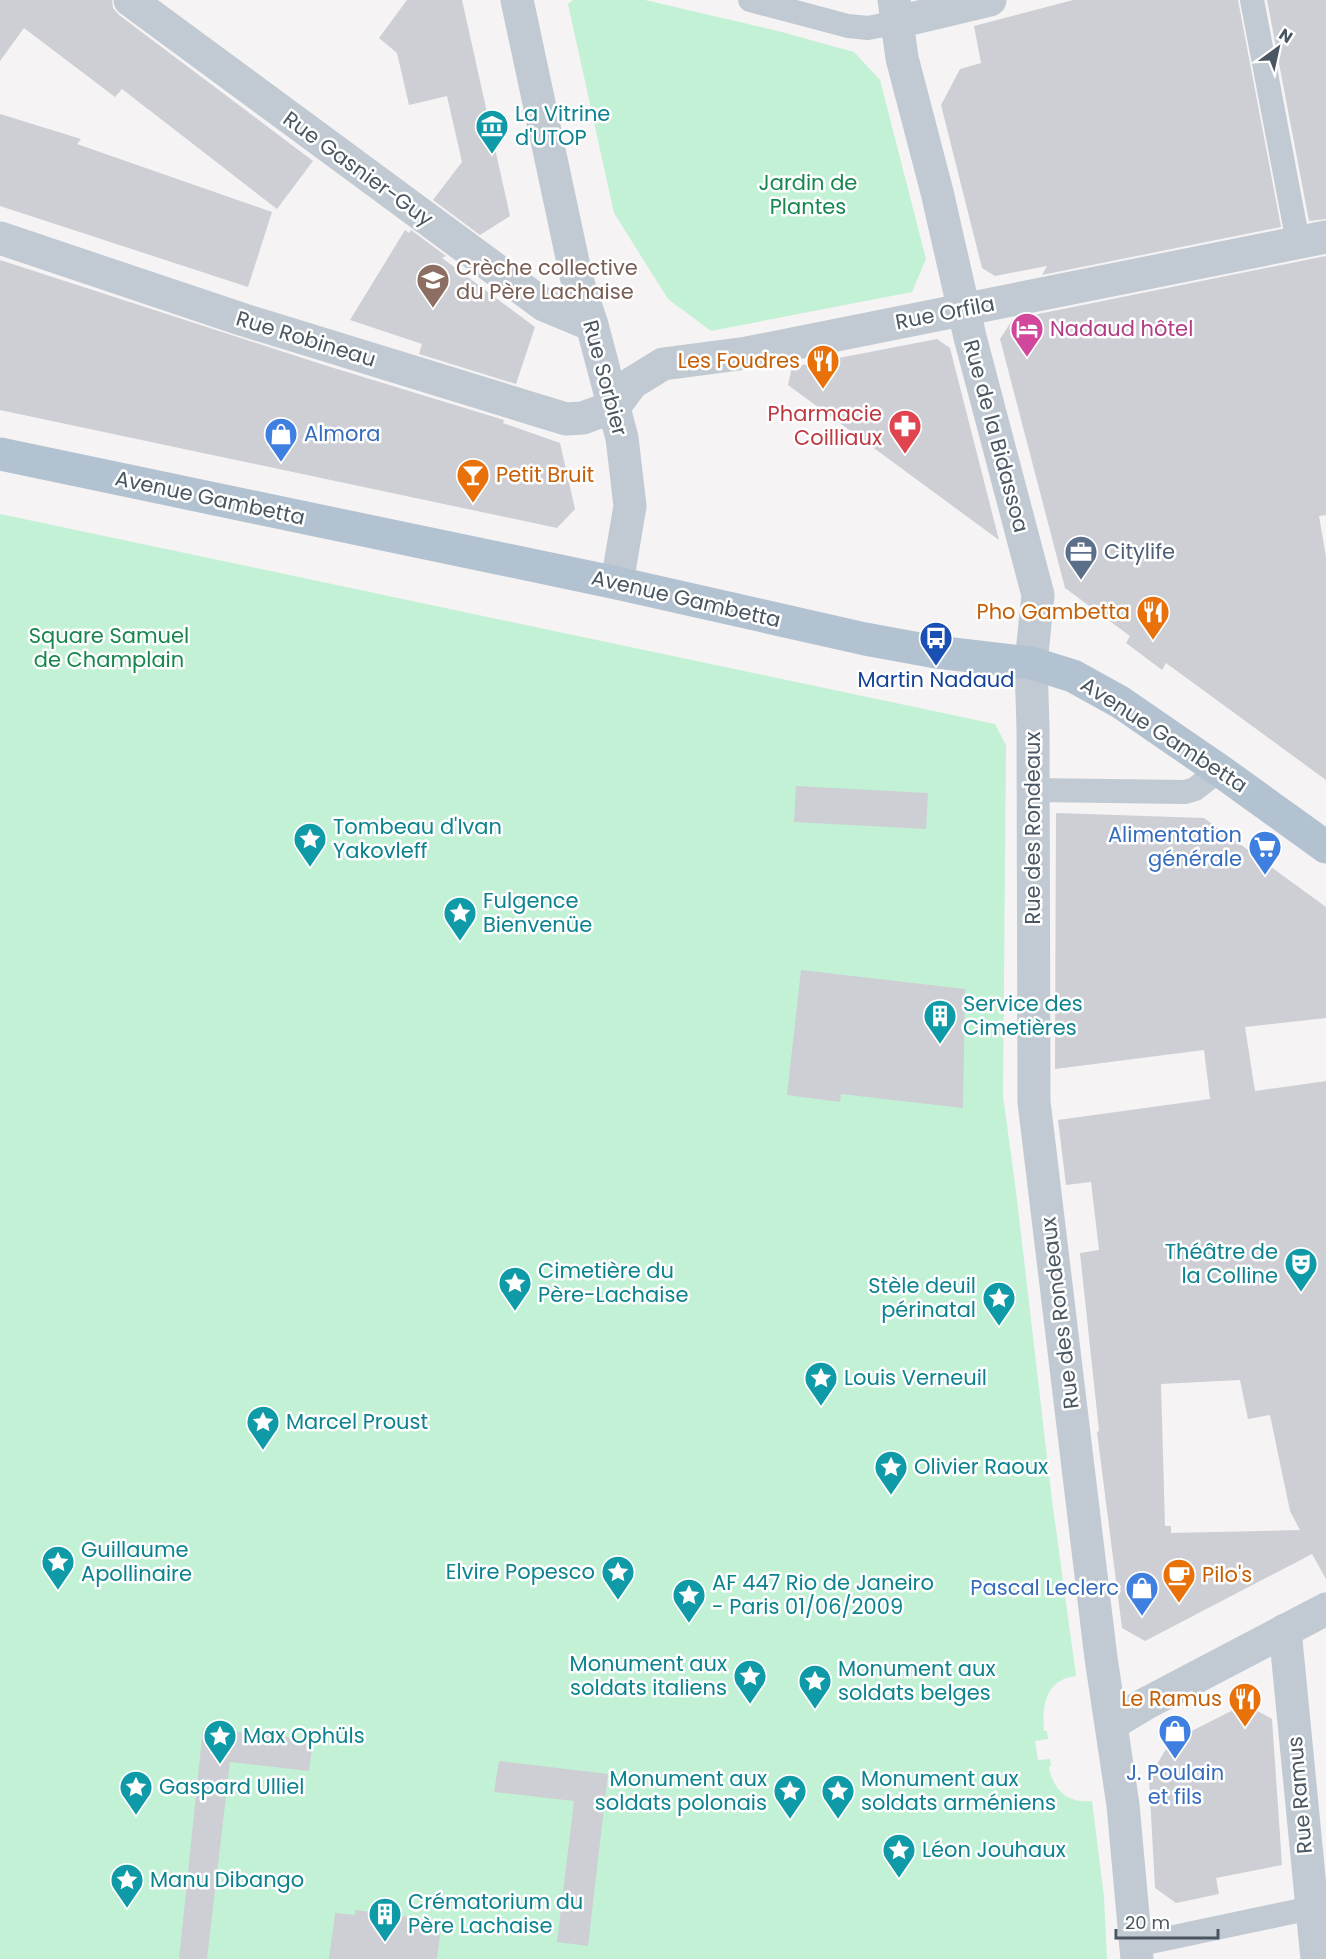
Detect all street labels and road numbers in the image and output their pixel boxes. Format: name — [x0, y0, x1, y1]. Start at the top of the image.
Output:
street label: Rue Gasnier-Guy — [277, 104, 439, 233]
street label: Rue Orfila — [893, 289, 997, 336]
street label: Rue Robineau — [233, 304, 379, 374]
street label: Rue Sorbier — [576, 317, 635, 439]
street label: Rue de la Bidassoa — [957, 336, 1036, 536]
street label: Avenue Gambetta — [113, 463, 308, 532]
street label: Avenue Gambetta — [589, 563, 784, 634]
street label: Avenue Gambetta — [1075, 670, 1253, 799]
street label: Rue des Rondeaux — [1018, 731, 1047, 925]
street label: Rue des Rondeaux — [1033, 1215, 1086, 1411]
street label: Rue Ramus — [1280, 1735, 1319, 1855]

